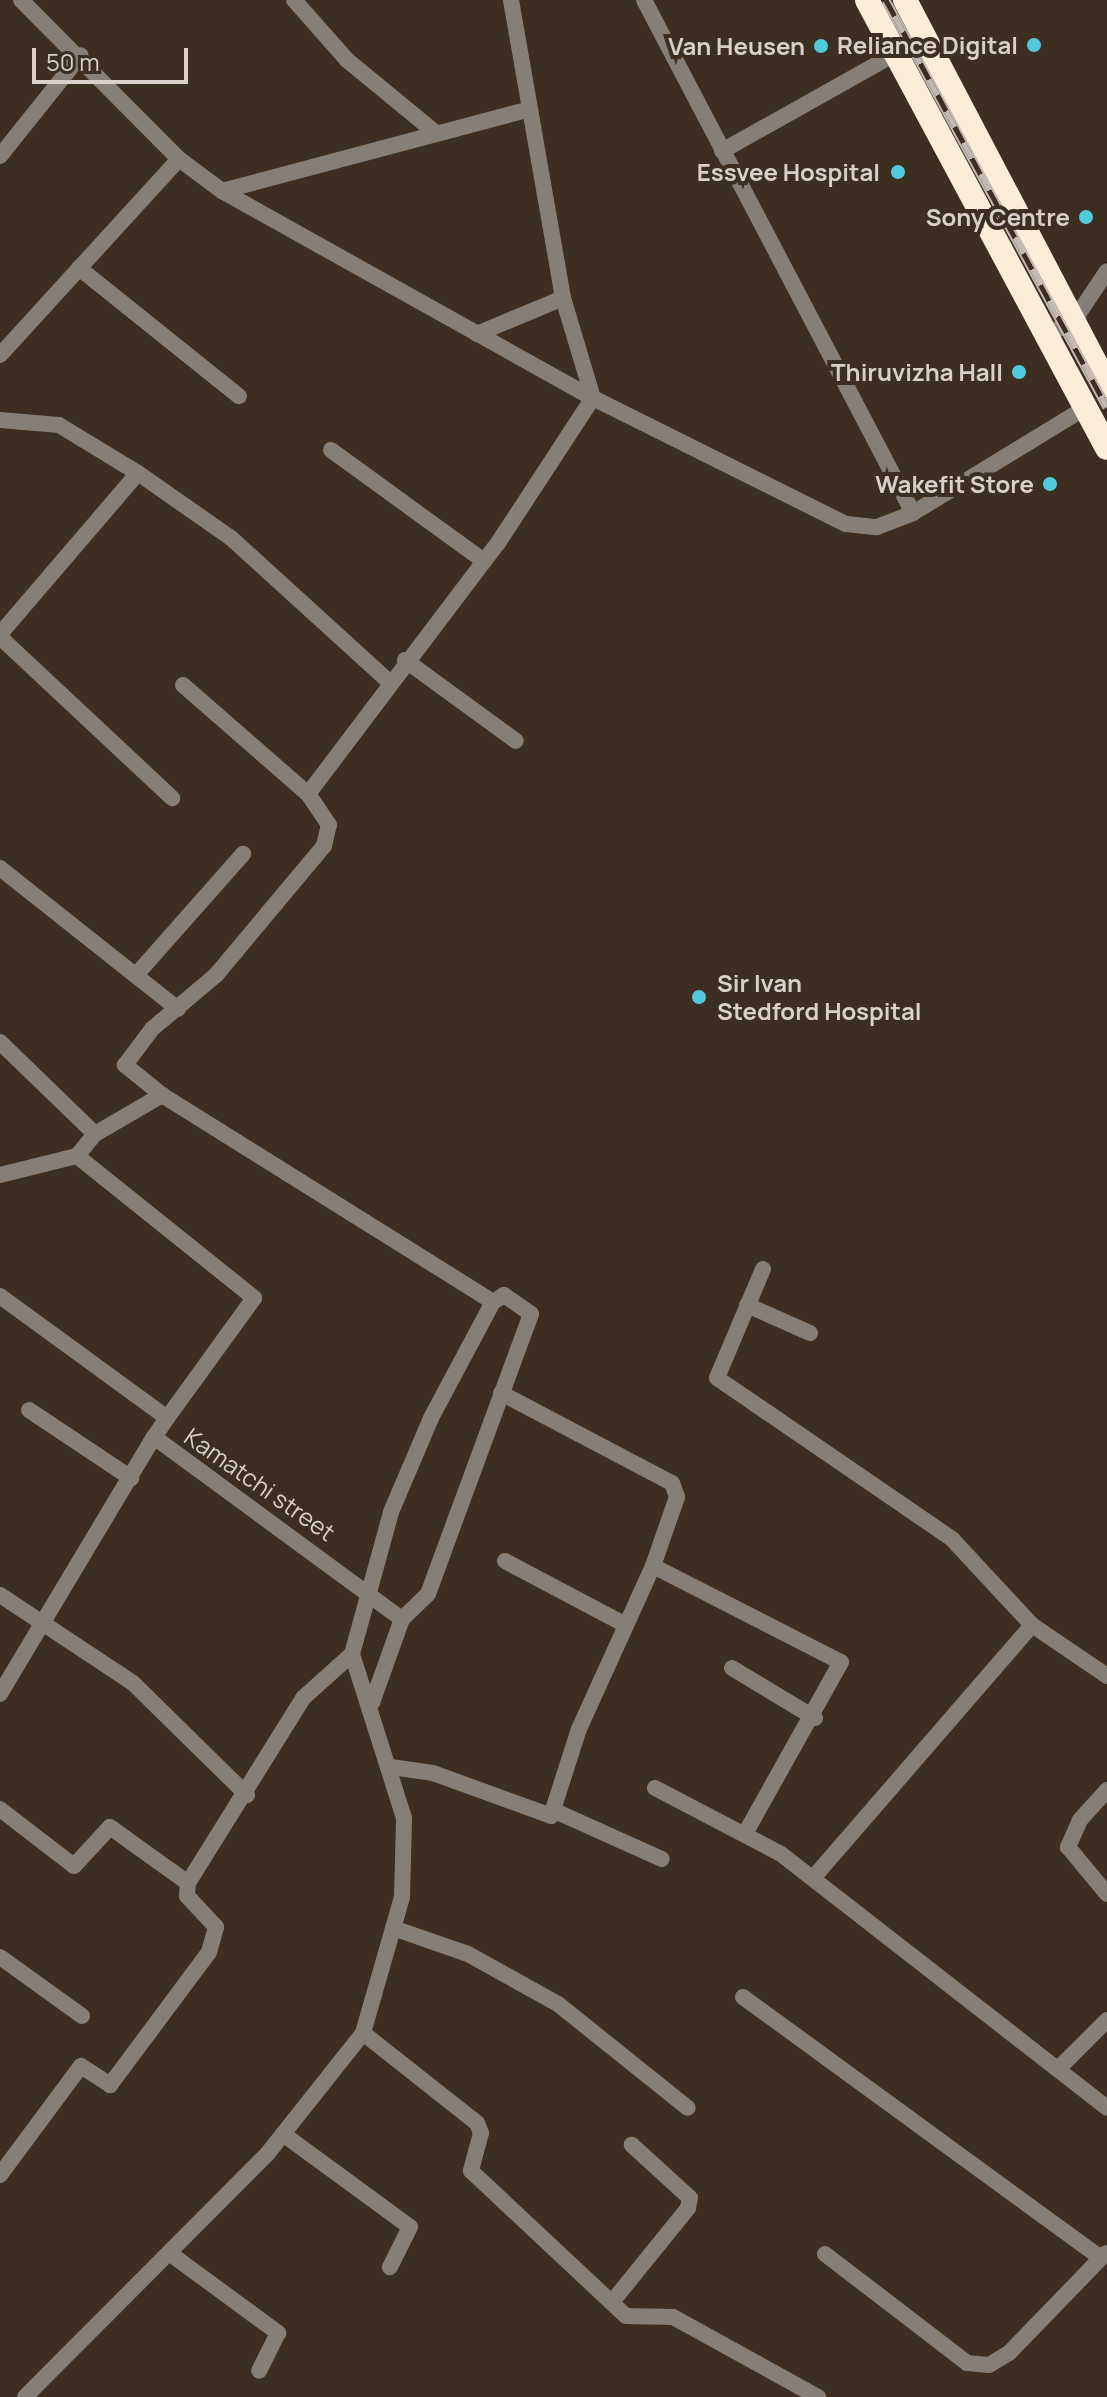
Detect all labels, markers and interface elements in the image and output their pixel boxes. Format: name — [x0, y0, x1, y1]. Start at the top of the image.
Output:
place label: Reliance Digital — [837, 31, 1018, 59]
scale bar — [36, 32, 192, 82]
place label: Van Heusen — [668, 32, 805, 60]
marker: Reliance Digital — [1025, 36, 1043, 54]
marker: Van Heusen — [812, 37, 830, 55]
text: 50 m — [46, 45, 100, 78]
place label: Essvee Hospital — [697, 158, 880, 186]
marker: Essvee Hospital — [887, 161, 909, 183]
place label: Sony Centre — [926, 203, 1070, 231]
marker: Sony Centre — [1077, 208, 1095, 226]
place label: Thiruvizha Hall — [831, 358, 1003, 386]
marker: Thiruvizha Hall — [1010, 363, 1028, 381]
place label: Wakefit Store — [875, 470, 1034, 498]
marker: Wakefit Store — [1041, 475, 1059, 493]
place label: Sir Ivan Stedford Hospital — [717, 969, 921, 1025]
marker: Sir Ivan Stedford Hospital — [688, 986, 710, 1008]
street label: Kamatchi street — [179, 1422, 341, 1546]

